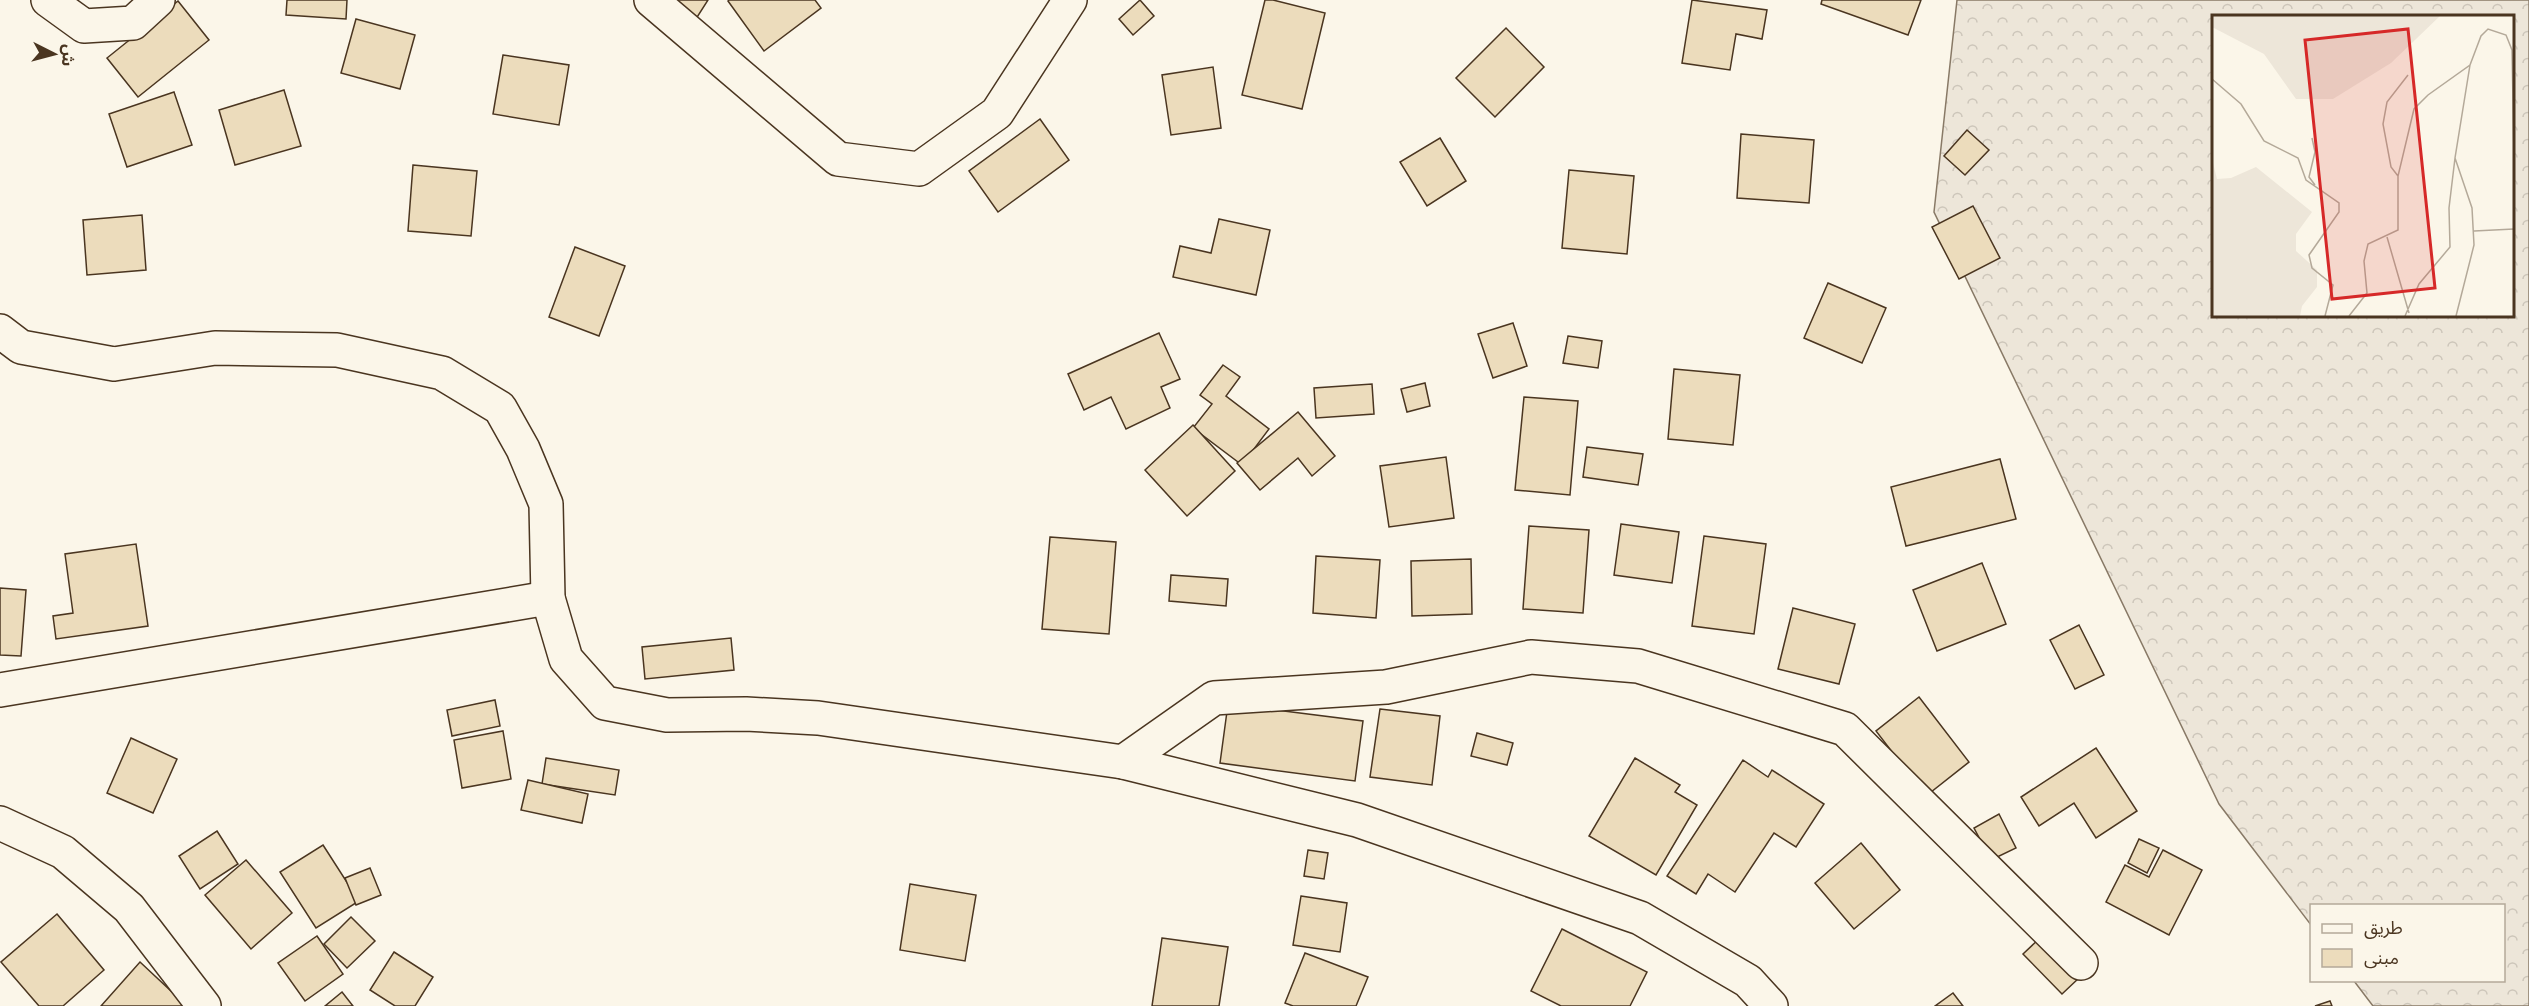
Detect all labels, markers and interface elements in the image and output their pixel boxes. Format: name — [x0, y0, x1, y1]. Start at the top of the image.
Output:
inset map — [2212, 15, 2514, 316]
north arrow — [24, 24, 84, 84]
text: ش — [57, 44, 83, 68]
legend — [2310, 904, 2505, 982]
text: طريق — [2364, 913, 2403, 940]
text: مبنى — [2364, 943, 2399, 970]

